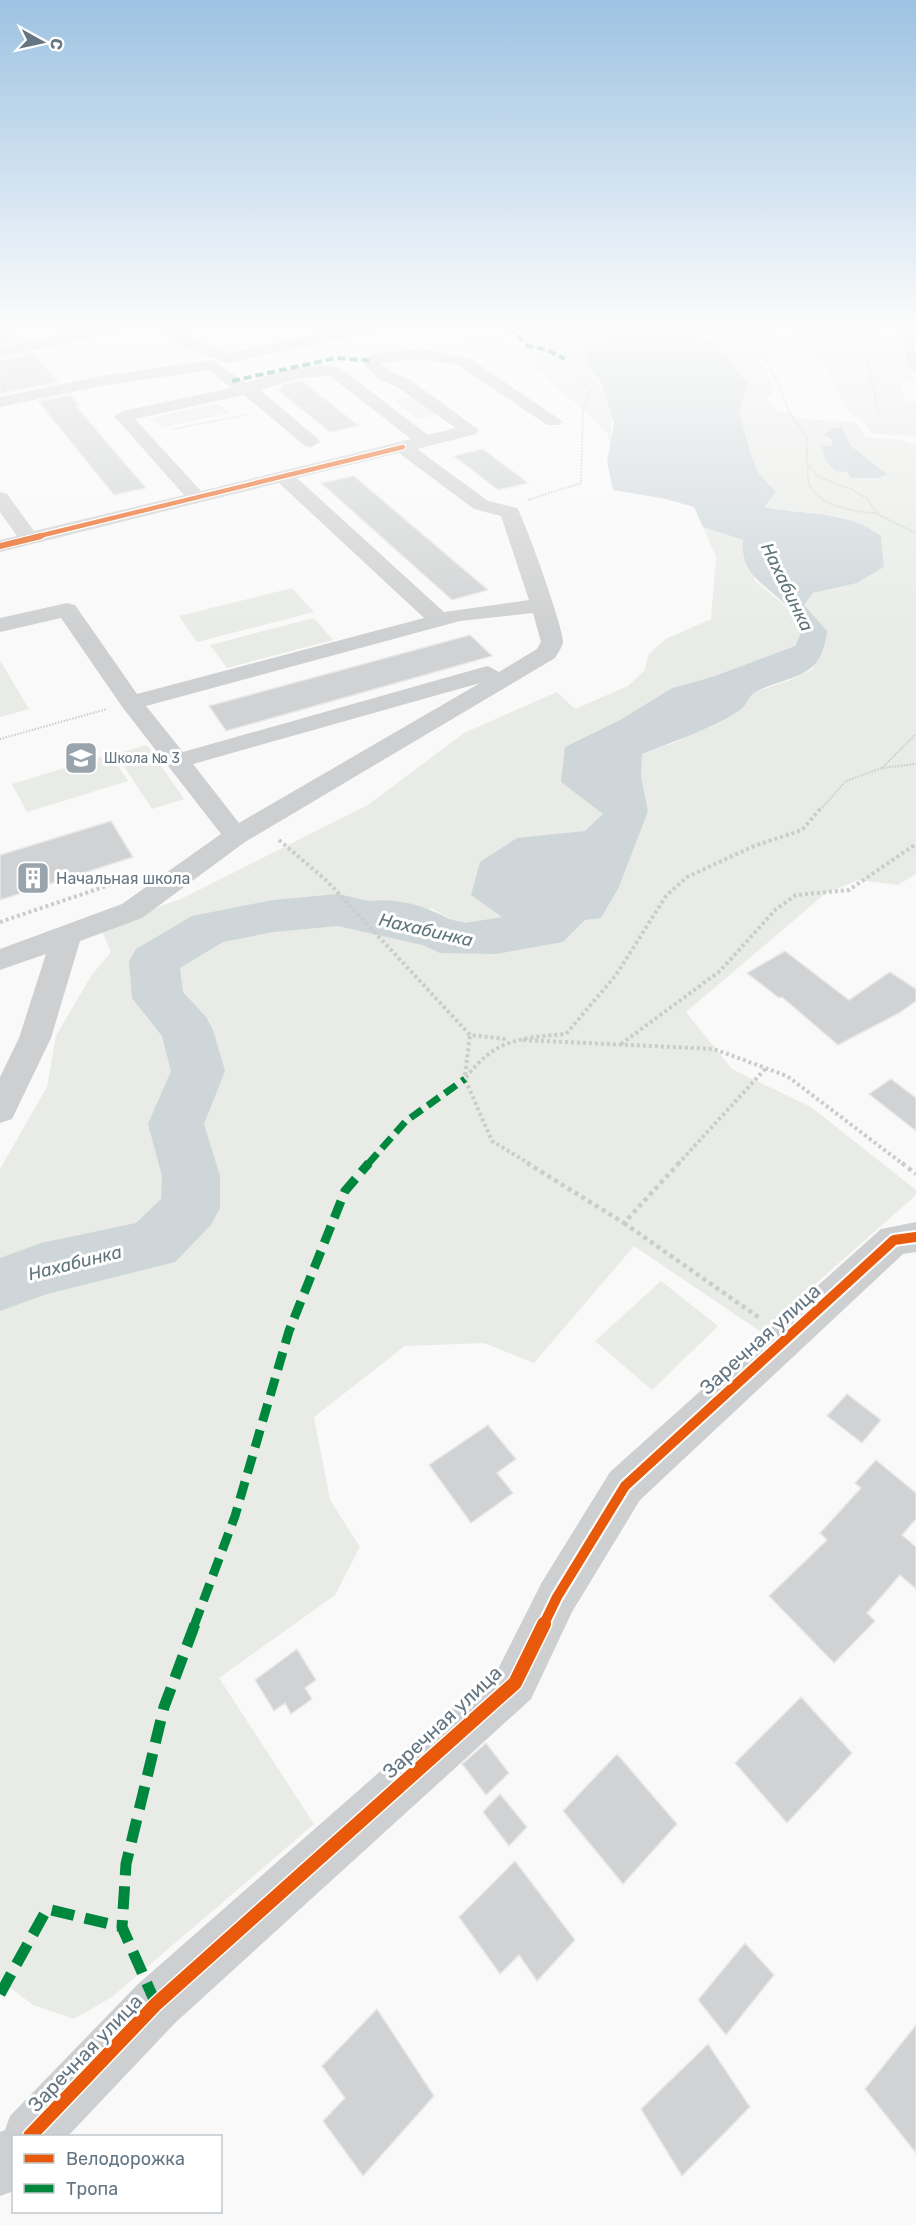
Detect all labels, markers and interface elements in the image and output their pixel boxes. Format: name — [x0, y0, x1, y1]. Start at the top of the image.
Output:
north arrow — [12, 12, 72, 72]
text: С — [46, 37, 67, 51]
water label: Нахабинка — [756, 539, 818, 635]
school or university icon: Школа № 3 — [63, 740, 99, 776]
place label: Школа № 3 — [104, 750, 180, 767]
building icon: Начальная школа — [15, 860, 51, 896]
place label: Начальная школа — [56, 869, 190, 888]
water label: Нахабинка — [377, 908, 476, 952]
water label: Нахабинка — [26, 1241, 125, 1285]
street label: Заречная улица — [695, 1279, 825, 1399]
street label: Заречная улица — [377, 1661, 507, 1783]
street label: Заречная улица — [23, 1989, 147, 2117]
legend — [12, 2135, 222, 2213]
text: Велодорожка — [66, 2148, 185, 2170]
text: Тропа — [66, 2178, 118, 2200]

